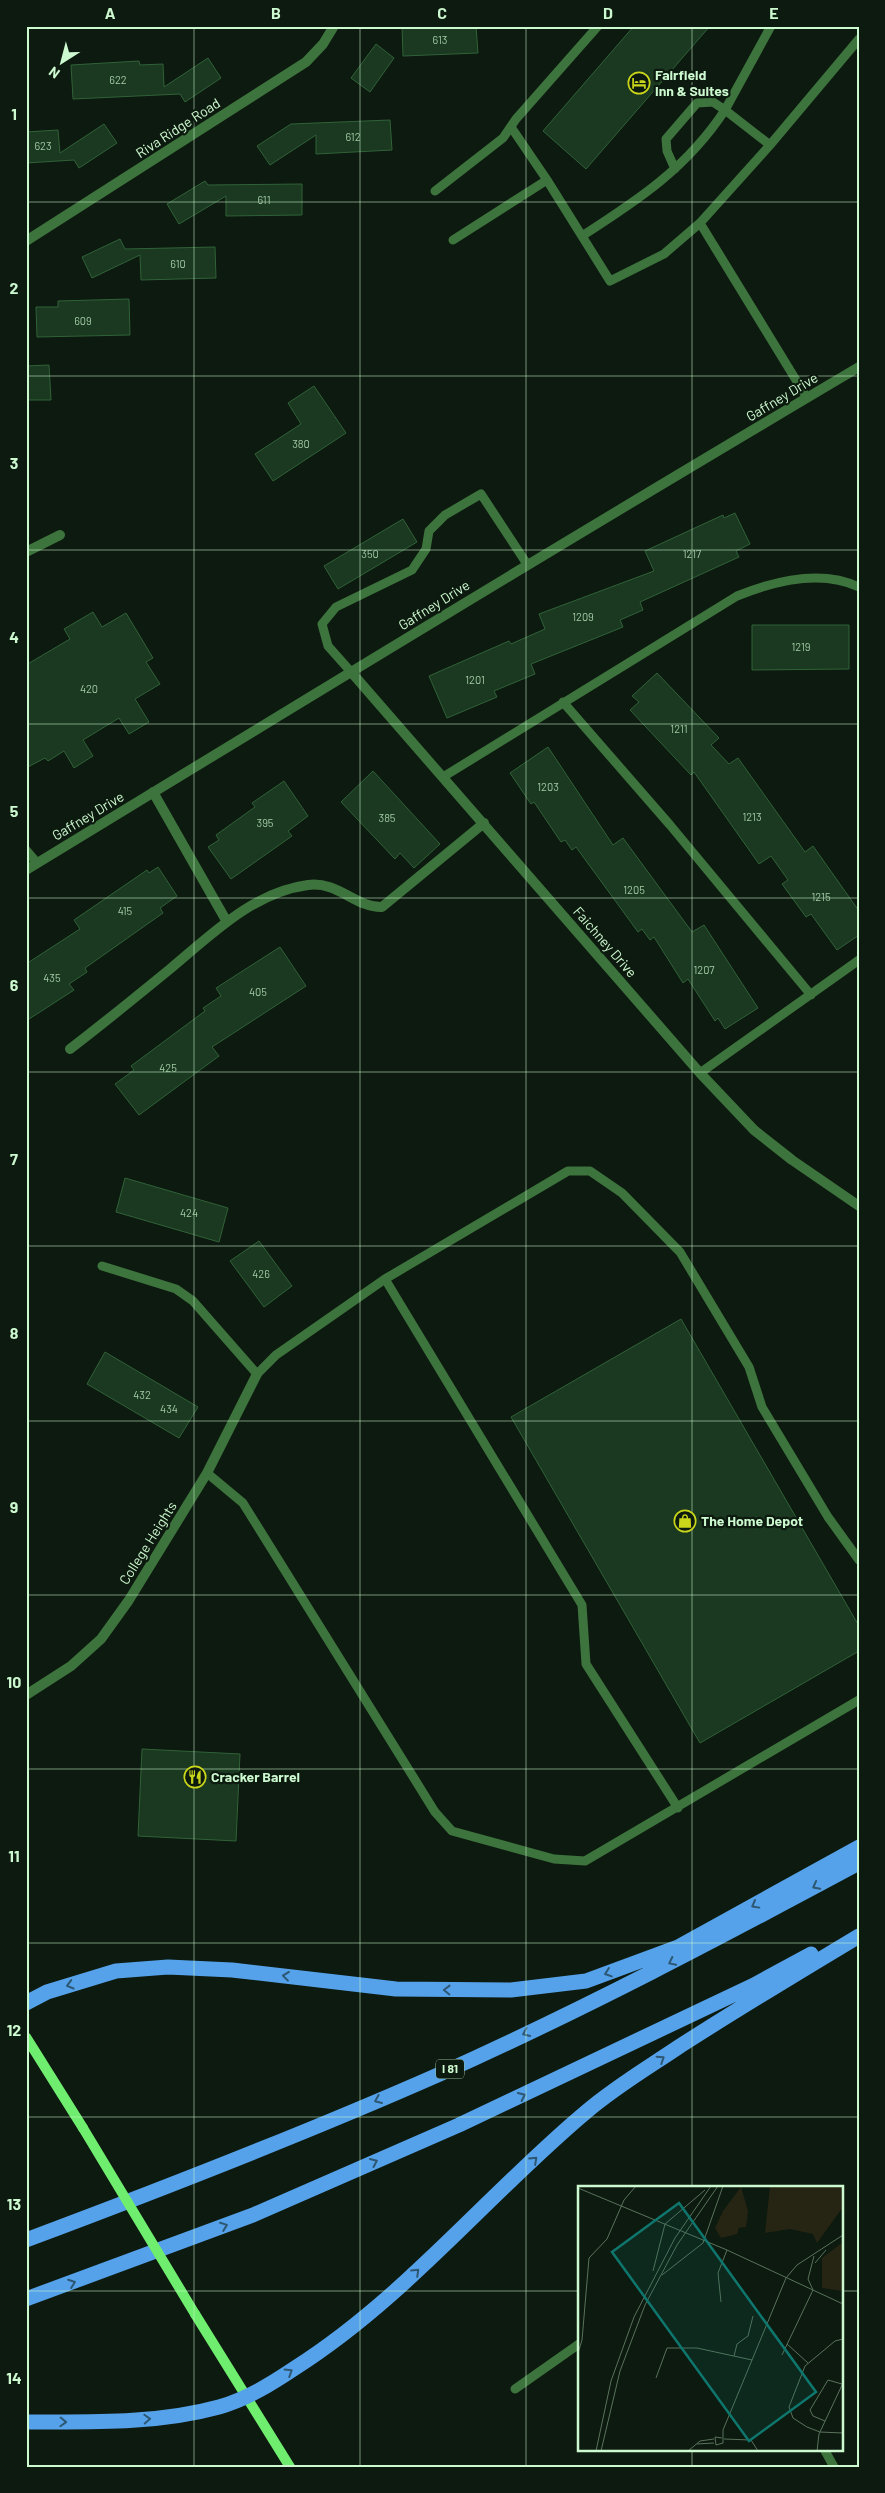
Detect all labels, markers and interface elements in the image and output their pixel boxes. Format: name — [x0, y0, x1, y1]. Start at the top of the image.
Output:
text: A — [105, 3, 116, 22]
text: B — [271, 3, 281, 22]
text: C — [437, 3, 447, 22]
text: D — [603, 3, 613, 22]
text: E — [769, 3, 779, 22]
house number: 613 — [433, 33, 447, 46]
north arrow — [38, 38, 88, 88]
text: N — [45, 63, 63, 83]
place label: Fairfield Inn & Suites — [655, 66, 729, 99]
hotel icon: Fairfield Inn & Suites — [627, 71, 651, 95]
house number: 622 — [109, 73, 127, 86]
street label: Riva Ridge Road — [132, 94, 223, 161]
text: 1 — [11, 104, 17, 123]
house number: 612 — [345, 130, 361, 143]
house number: 623 — [34, 139, 52, 152]
house number: 611 — [257, 193, 271, 206]
house number: 610 — [170, 257, 186, 270]
text: 2 — [10, 278, 19, 297]
house number: 609 — [74, 314, 92, 327]
street label: Gaffney Drive — [743, 368, 821, 425]
house number: 380 — [292, 437, 310, 450]
text: 3 — [10, 453, 18, 472]
house number: 350 — [361, 547, 379, 560]
house number: 1217 — [683, 547, 701, 560]
street label: Gaffney Drive — [395, 576, 472, 633]
house number: 1209 — [572, 610, 594, 623]
text: 4 — [9, 627, 19, 646]
house number: 1219 — [791, 640, 811, 653]
house number: 1201 — [465, 673, 485, 686]
house number: 420 — [80, 682, 98, 695]
house number: 1211 — [670, 722, 688, 735]
house number: 1203 — [537, 780, 559, 793]
street label: Gaffney Drive — [49, 787, 127, 844]
text: 5 — [10, 801, 19, 820]
house number: 1213 — [742, 810, 762, 823]
house number: 385 — [378, 811, 396, 824]
house number: 395 — [256, 816, 274, 829]
house number: 1205 — [623, 883, 645, 896]
house number: 1215 — [811, 890, 831, 903]
street label: Faichney Drive — [570, 903, 641, 981]
house number: 415 — [118, 904, 133, 917]
house number: 1207 — [693, 963, 715, 976]
house number: 435 — [43, 971, 61, 984]
text: 6 — [10, 975, 19, 994]
house number: 405 — [249, 985, 267, 998]
house number: 425 — [159, 1061, 177, 1074]
text: 7 — [10, 1149, 18, 1168]
house number: 424 — [180, 1206, 198, 1219]
house number: 426 — [252, 1267, 270, 1280]
text: 8 — [10, 1323, 19, 1342]
house number: 432 — [133, 1388, 151, 1401]
house number: 434 — [160, 1402, 178, 1415]
text: 9 — [10, 1497, 18, 1516]
street label: College Heights — [115, 1498, 180, 1587]
shop icon: The Home Depot — [673, 1509, 697, 1533]
place label: The Home Depot — [701, 1512, 803, 1529]
text: 10 — [7, 1672, 21, 1691]
restaurant icon: Cracker Barrel — [183, 1765, 207, 1789]
place label: Cracker Barrel — [211, 1768, 300, 1785]
text: 11 — [8, 1846, 20, 1865]
one-way arrow — [812, 1880, 821, 1890]
one-way arrow — [751, 1898, 760, 1908]
one-way arrow — [668, 1956, 677, 1966]
one-way arrow — [604, 1968, 613, 1978]
one-way arrow — [281, 1971, 289, 1982]
one-way arrow — [67, 1979, 75, 1989]
one-way arrow — [443, 1985, 451, 1995]
text: 12 — [7, 2020, 21, 2039]
one-way arrow — [522, 2027, 531, 2038]
one-way arrow — [655, 2056, 665, 2065]
road number: I 81 — [436, 2060, 464, 2078]
one-way arrow — [517, 2092, 526, 2102]
one-way arrow — [374, 2094, 383, 2105]
one-way arrow — [529, 2157, 538, 2166]
one-way arrow — [369, 2158, 378, 2169]
inset map — [578, 2186, 842, 2450]
text: 13 — [7, 2194, 21, 2213]
one-way arrow — [219, 2222, 228, 2232]
one-way arrow — [411, 2269, 420, 2278]
one-way arrow — [67, 2279, 76, 2289]
text: 14 — [6, 2368, 22, 2387]
one-way arrow — [283, 2369, 293, 2378]
one-way arrow — [144, 2413, 152, 2424]
one-way arrow — [59, 2417, 67, 2428]

